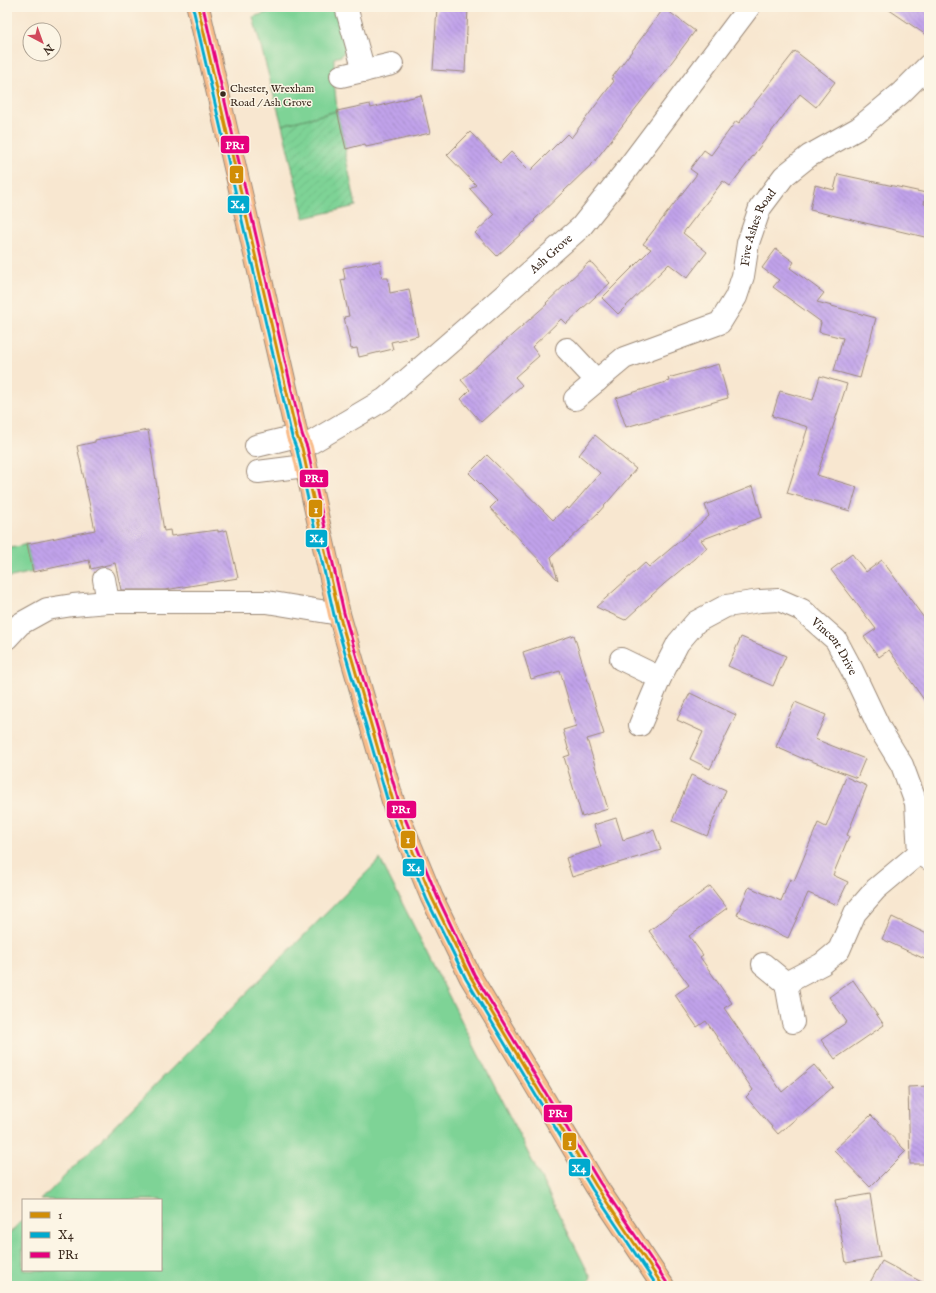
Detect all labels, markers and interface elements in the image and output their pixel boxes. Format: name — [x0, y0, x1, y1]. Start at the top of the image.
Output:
north arrow — [22, 22, 62, 62]
text: N — [39, 40, 57, 58]
place label: Chester, Wrexham Road / Ash Grove — [230, 82, 315, 110]
marker: Chester, Wrexham Road / Ash Grove — [218, 89, 228, 99]
line badge: PR1 — [220, 135, 250, 154]
text: PR1 — [226, 139, 244, 153]
line badge: 1 — [229, 165, 244, 184]
text: 1 — [235, 168, 239, 182]
street label: Five Ashes Road — [738, 186, 780, 267]
line badge: X4 — [227, 195, 250, 214]
text: X4 — [230, 198, 246, 212]
street label: Ash Grove — [526, 231, 576, 278]
line badge: PR1 — [299, 469, 329, 488]
text: PR1 — [305, 472, 323, 486]
line badge: 1 — [308, 499, 323, 518]
text: 1 — [314, 503, 318, 517]
line badge: X4 — [305, 529, 328, 548]
text: X4 — [309, 532, 325, 546]
street label: Vincent Drive — [807, 614, 861, 678]
line badge: PR1 — [386, 800, 417, 819]
text: PR1 — [392, 803, 410, 817]
line badge: 1 — [400, 830, 416, 849]
text: 1 — [406, 833, 410, 847]
line badge: X4 — [402, 858, 425, 877]
text: X4 — [406, 861, 422, 875]
line badge: PR1 — [543, 1104, 573, 1123]
text: PR1 — [549, 1107, 567, 1121]
line badge: 1 — [562, 1132, 577, 1151]
text: 1 — [568, 1136, 572, 1150]
line badge: X4 — [568, 1158, 591, 1177]
text: X4 — [571, 1162, 587, 1176]
legend — [22, 1199, 162, 1271]
text: 1 — [58, 1208, 62, 1223]
text: X4 — [58, 1228, 74, 1243]
text: PR1 — [58, 1248, 78, 1263]

